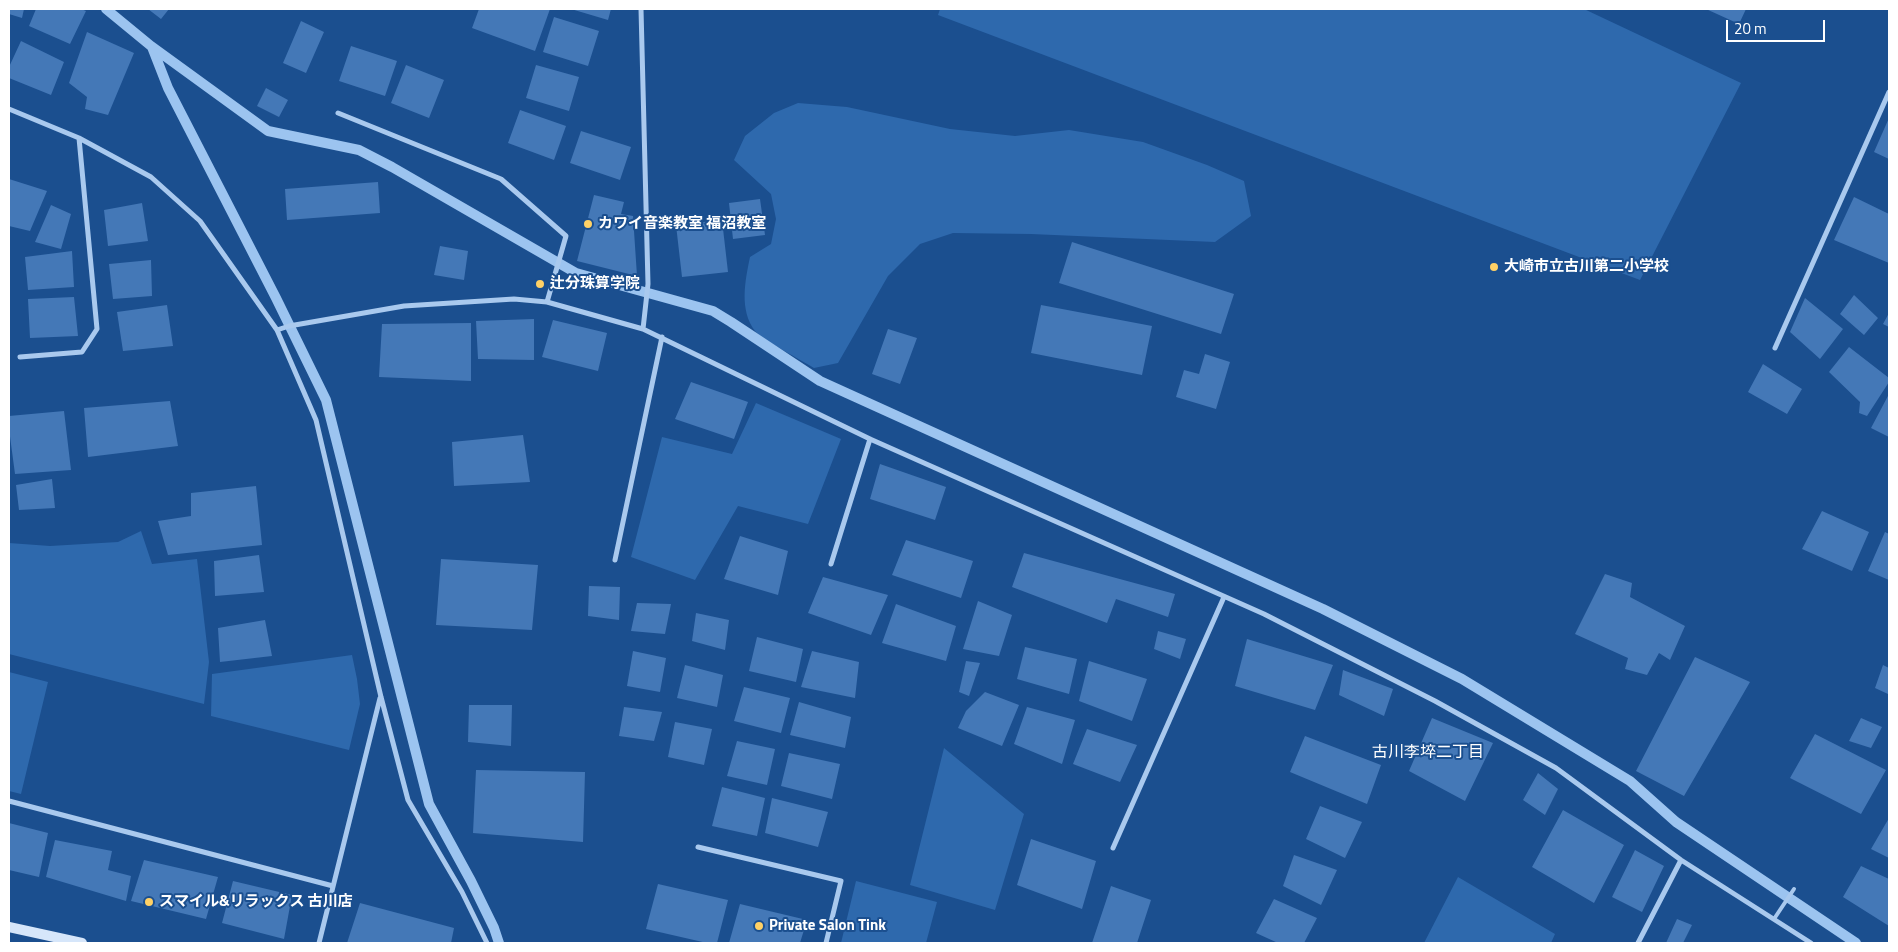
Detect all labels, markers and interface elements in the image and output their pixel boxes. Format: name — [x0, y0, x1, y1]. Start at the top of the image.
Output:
scale bar — [1728, 10, 1827, 42]
text: 20 m — [1734, 17, 1767, 40]
place label: カワイ音楽教室 福沼教室 — [598, 215, 766, 233]
marker: カワイ音楽教室 福沼教室 — [582, 218, 594, 230]
place label: 大崎市立古川第二小学校 — [1504, 258, 1669, 276]
marker: 大崎市立古川第二小学校 — [1488, 261, 1500, 273]
place label: 辻分珠算学院 — [550, 275, 640, 293]
marker: 辻分珠算学院 — [534, 278, 546, 290]
district label: 古川李埣二丁目 — [1372, 743, 1484, 763]
place label: スマイル&リラックス 古川店 — [159, 893, 353, 911]
marker: スマイル&リラックス 古川店 — [143, 896, 155, 908]
place label: Private Salon Tink — [769, 917, 886, 935]
marker: Private Salon Tink — [753, 920, 765, 932]

